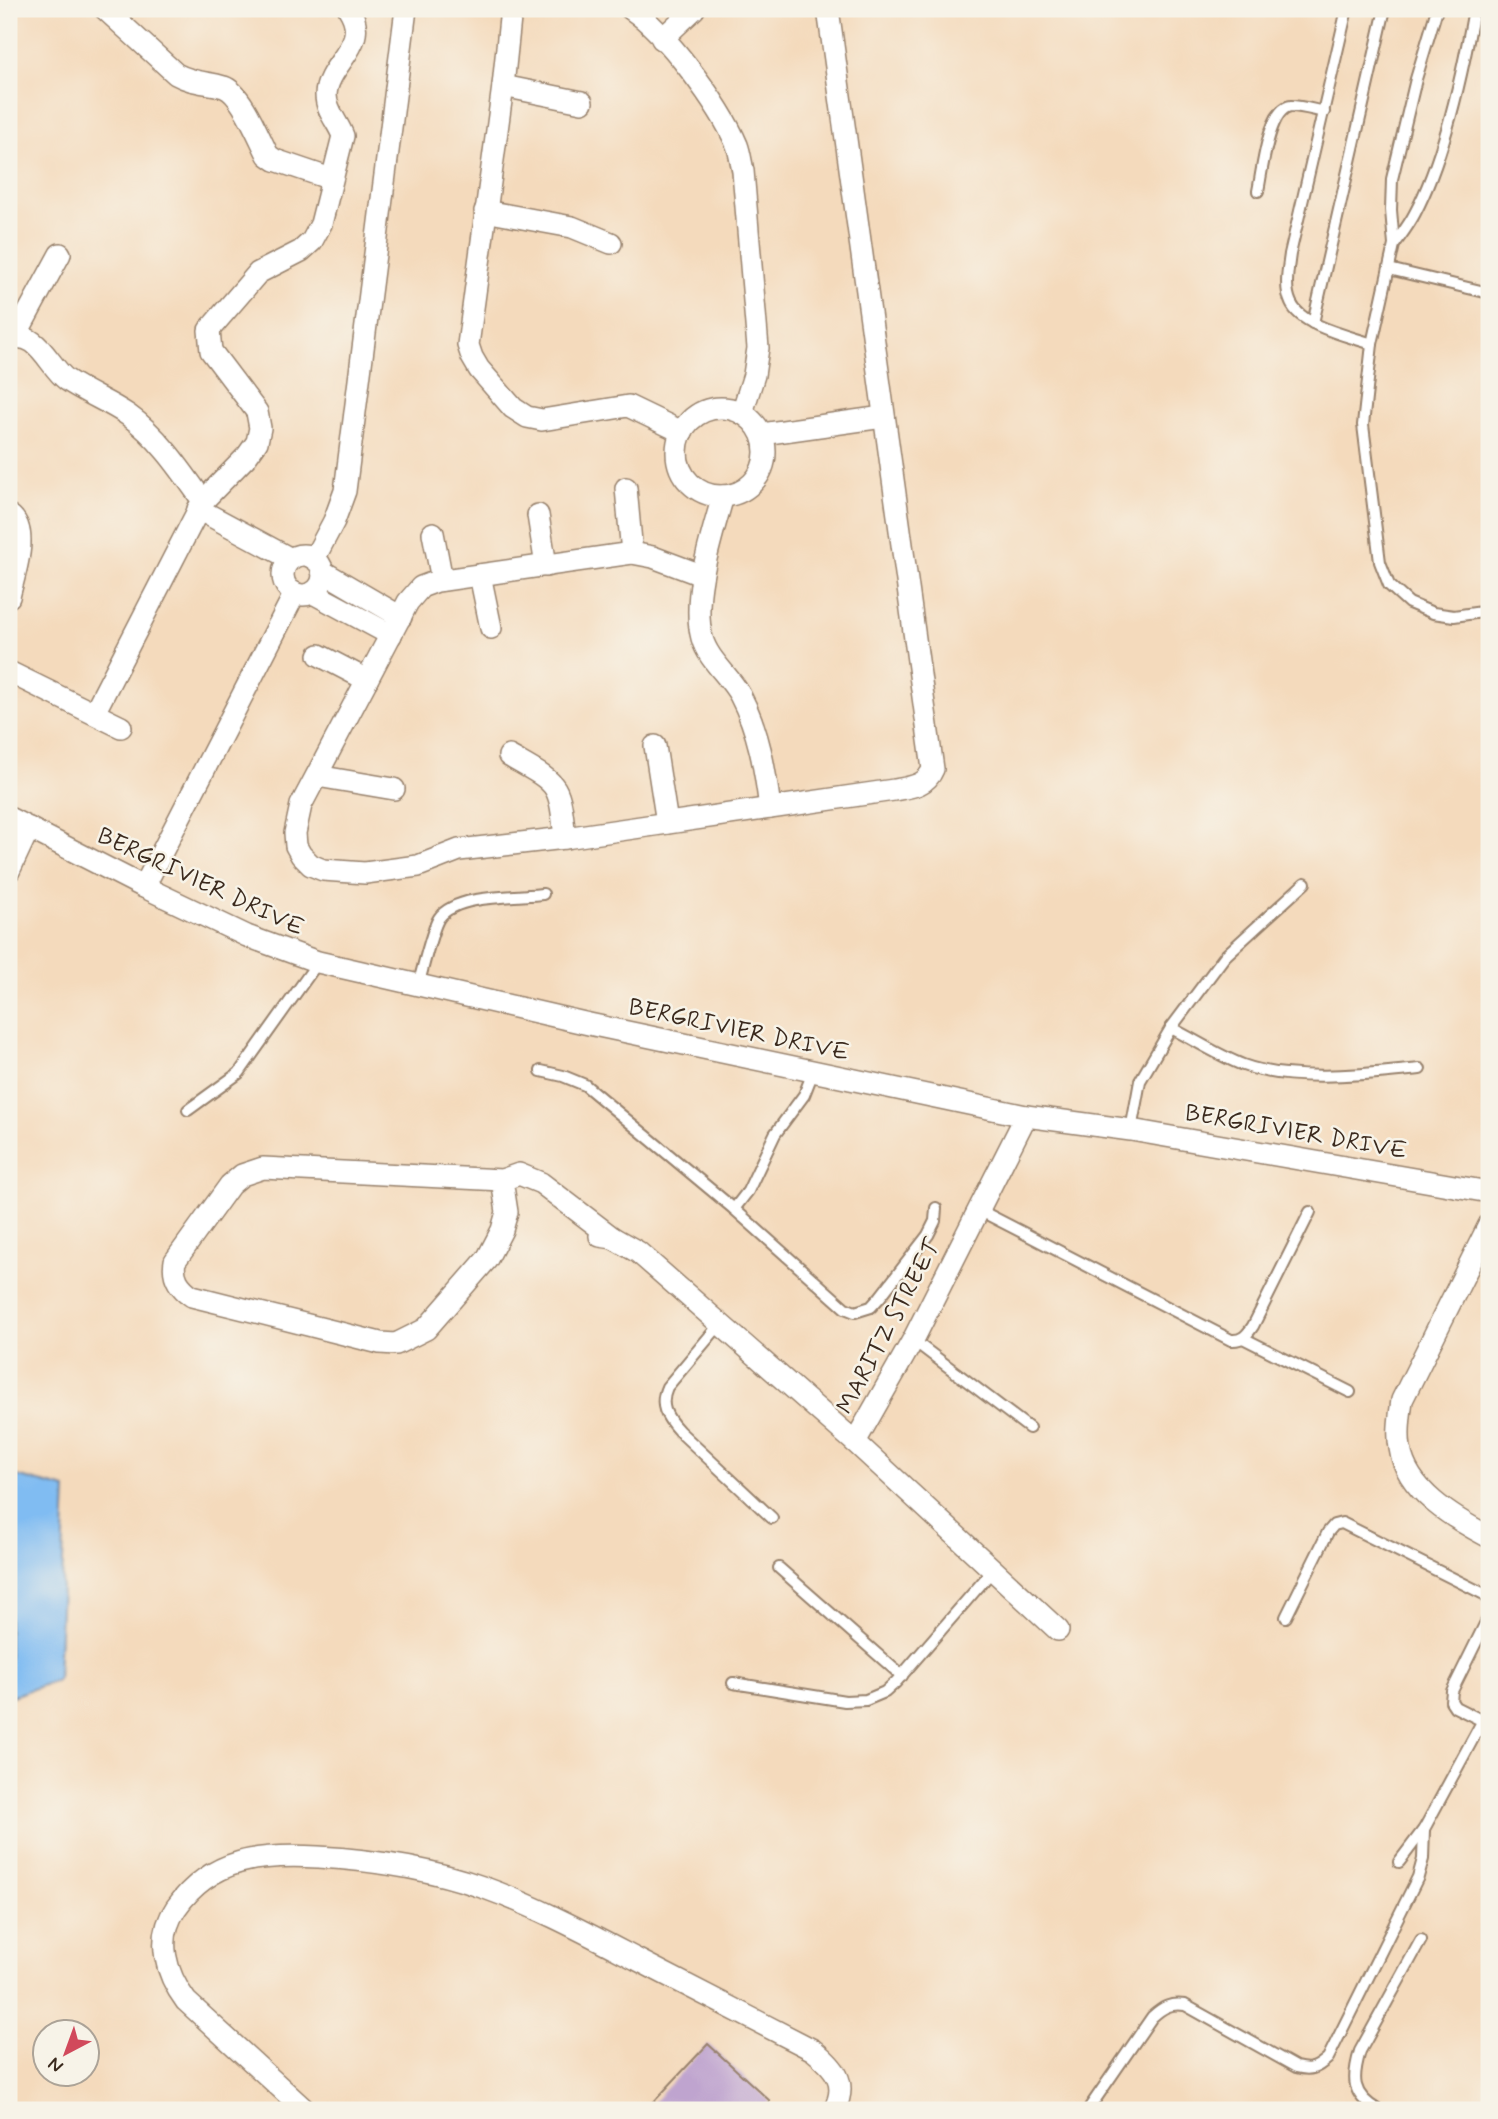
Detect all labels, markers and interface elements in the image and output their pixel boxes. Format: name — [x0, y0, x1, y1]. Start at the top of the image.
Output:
street label: BERGRIVIER DRIVE — [92, 821, 309, 944]
street label: BERGRIVIER DRIVE — [626, 992, 852, 1069]
street label: BERGRIVIER DRIVE — [1182, 1098, 1409, 1167]
street label: MARITZ STREET — [830, 1233, 949, 1420]
north arrow — [32, 2018, 102, 2088]
text: N — [43, 2051, 69, 2078]

